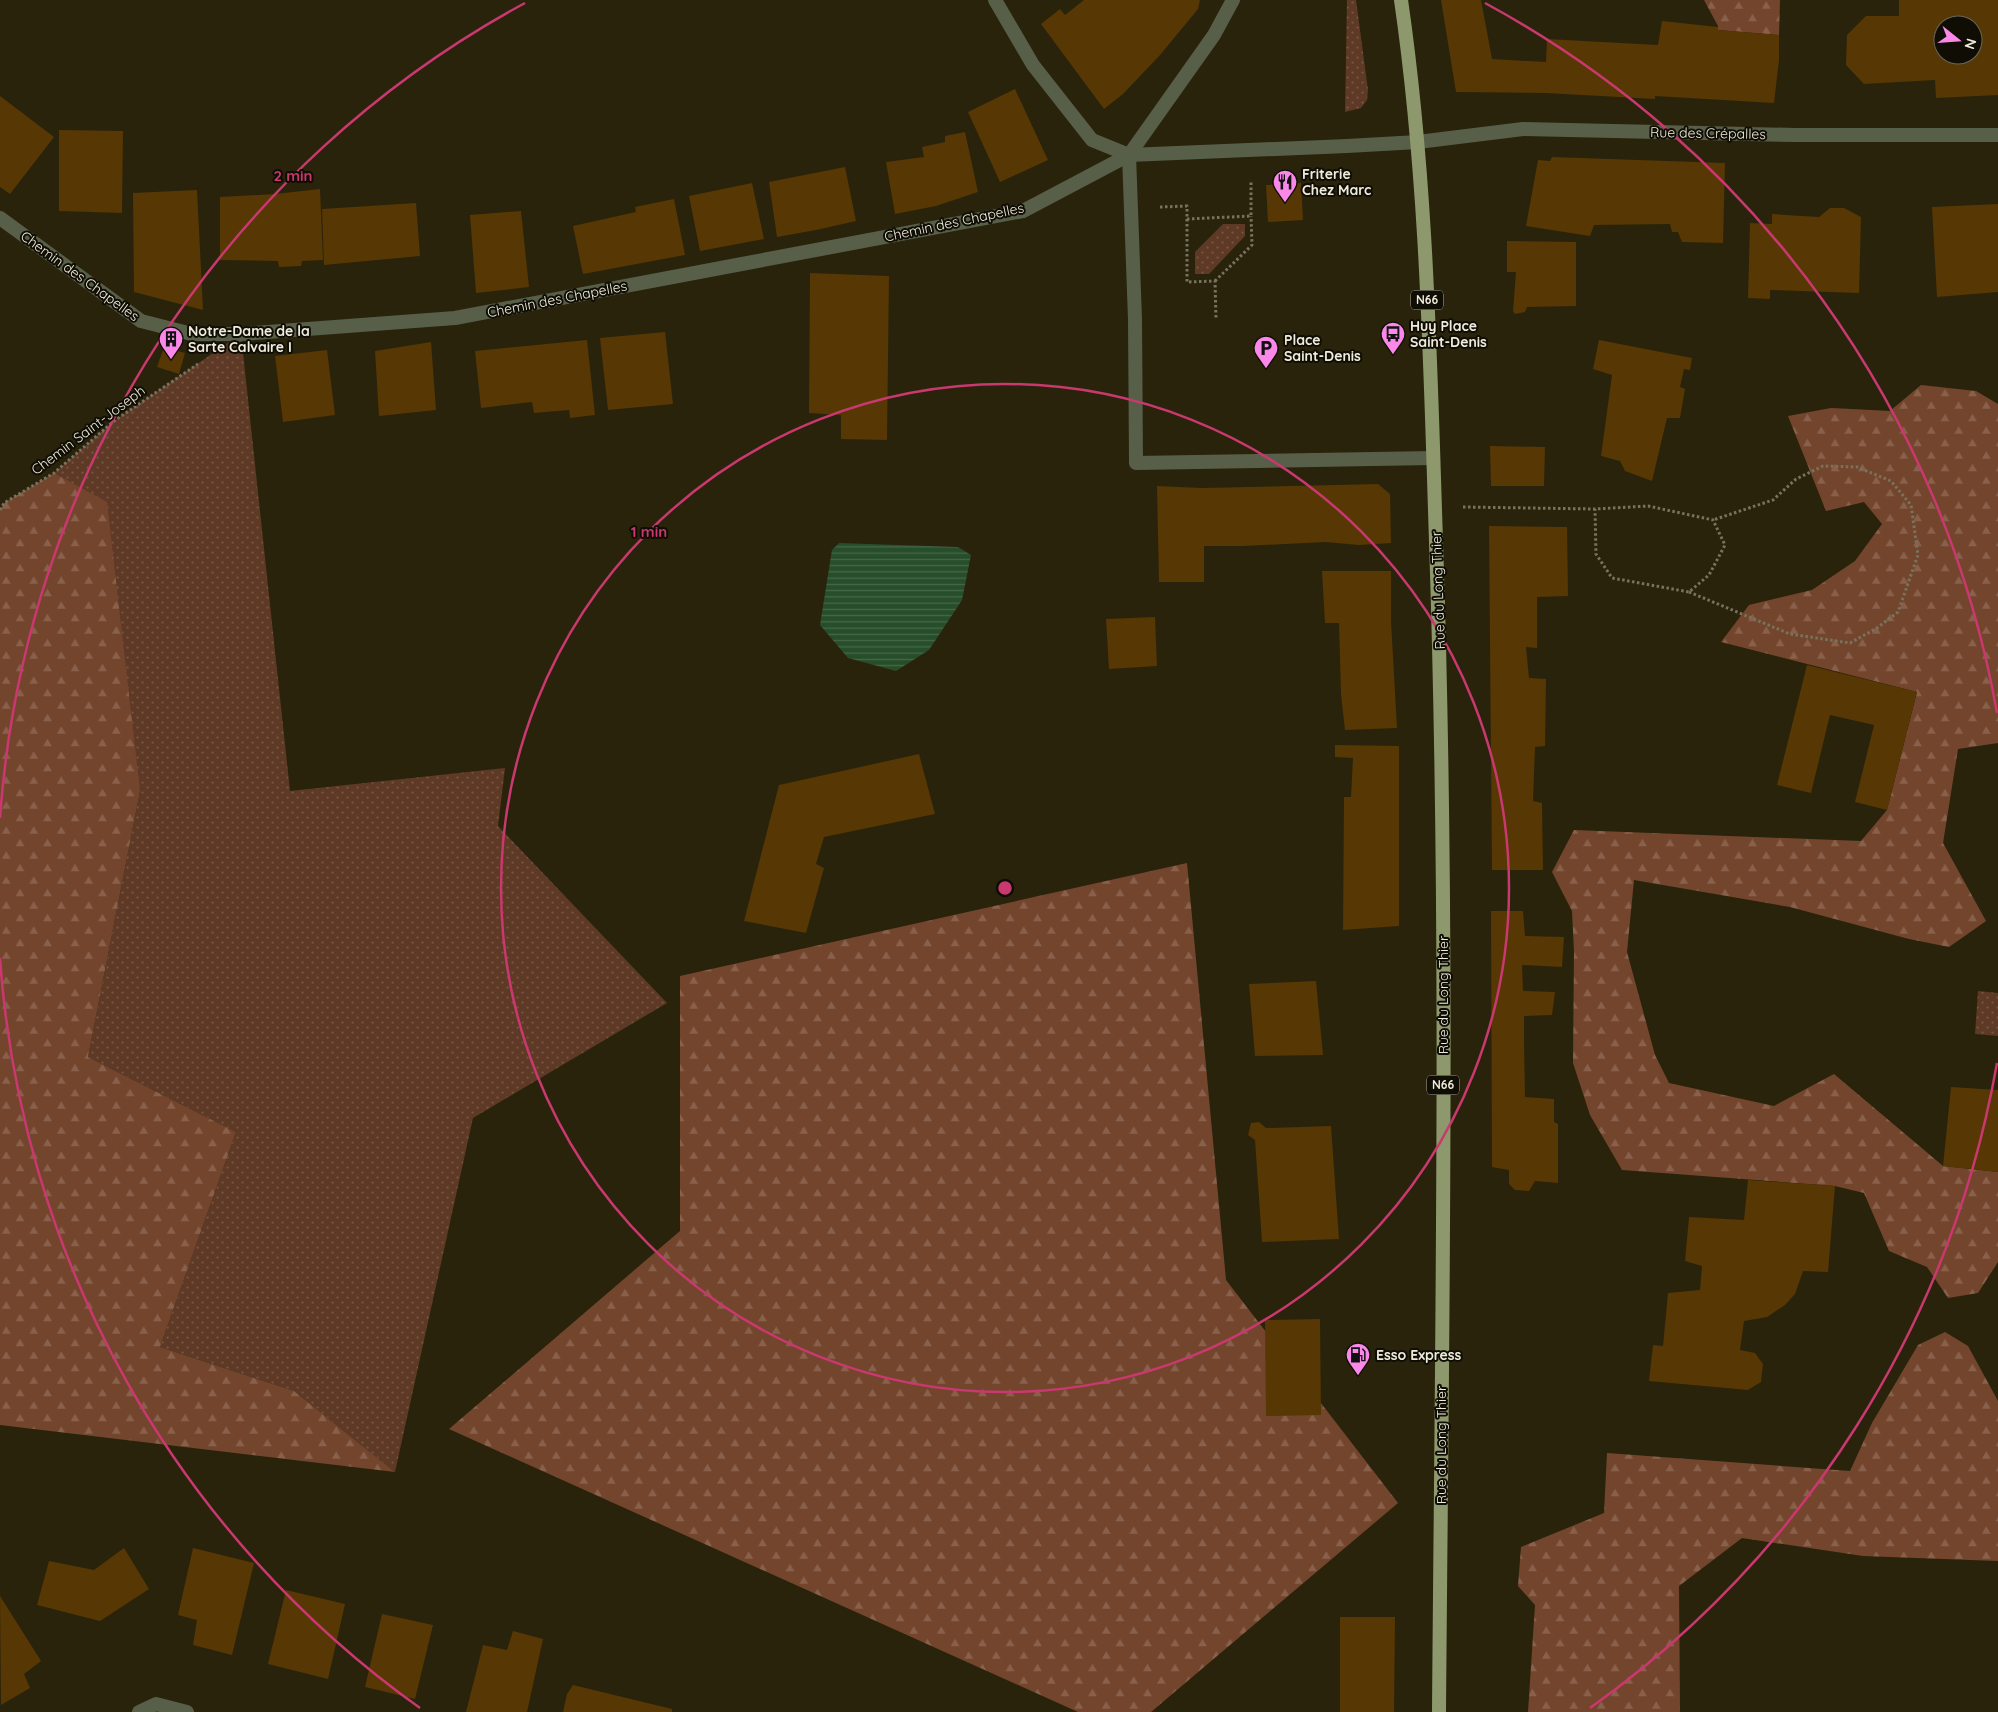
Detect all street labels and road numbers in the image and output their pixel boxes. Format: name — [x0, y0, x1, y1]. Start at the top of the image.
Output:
street label: Rue des Crépalles — [1650, 123, 1766, 143]
street label: Chemin des Chapelles — [883, 198, 1025, 246]
street label: Chemin des Chapelles — [17, 227, 143, 325]
street label: Chemin des Chapelles — [485, 277, 629, 321]
road number: N66 — [1411, 290, 1443, 310]
street label: Chemin Saint-Joseph — [28, 381, 148, 479]
street label: Rue du Long Thier — [1427, 530, 1449, 650]
street label: Rue du Long Thier — [1434, 935, 1452, 1054]
road number: N66 — [1427, 1076, 1459, 1094]
street label: Rue du Long Thier — [1432, 1385, 1450, 1504]

